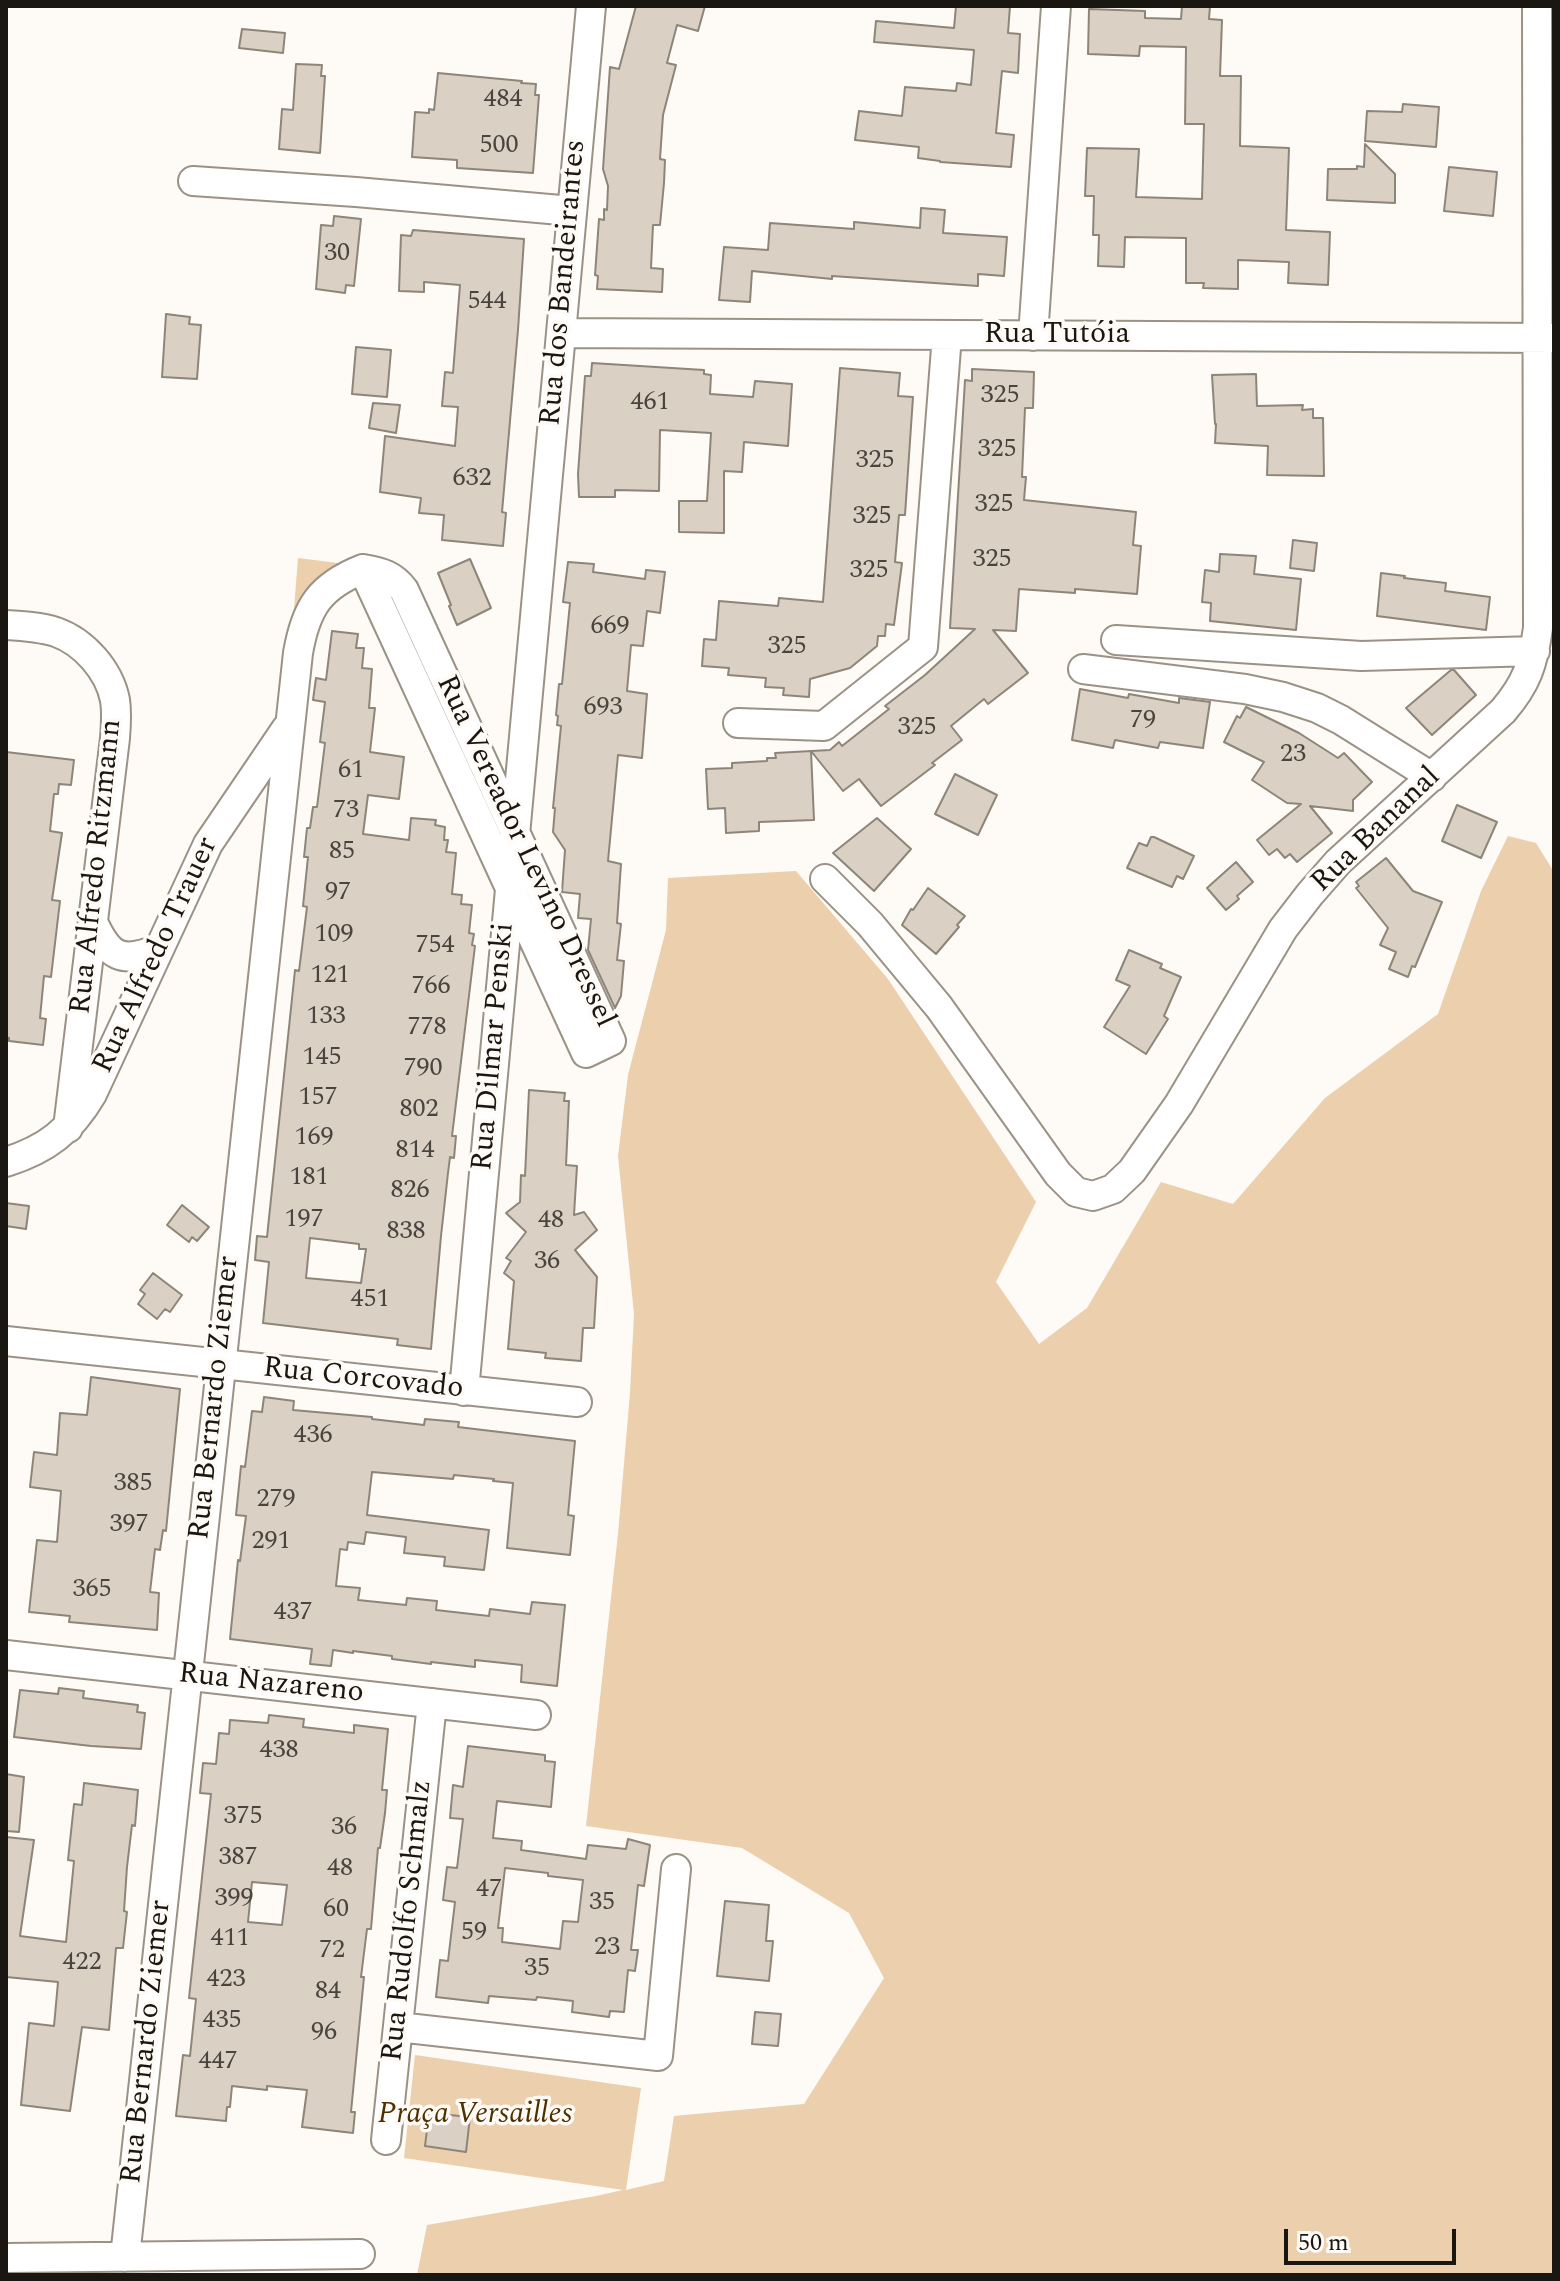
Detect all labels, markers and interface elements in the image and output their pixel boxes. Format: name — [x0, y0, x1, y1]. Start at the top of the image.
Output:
house number: 484 — [484, 85, 522, 117]
house number: 500 — [480, 131, 518, 163]
street label: Rua dos Bandeirantes — [535, 138, 595, 428]
house number: 30 — [324, 239, 350, 271]
house number: 544 — [468, 287, 506, 319]
street label: Rua Tutóia — [984, 318, 1130, 354]
house number: 325 — [981, 381, 1019, 413]
house number: 461 — [631, 388, 669, 420]
house number: 325 — [978, 435, 1016, 467]
house number: 325 — [856, 446, 894, 478]
house number: 632 — [453, 464, 491, 496]
house number: 325 — [975, 490, 1013, 522]
house number: 325 — [853, 502, 891, 534]
house number: 325 — [973, 545, 1011, 577]
house number: 325 — [850, 556, 888, 588]
house number: 669 — [591, 612, 629, 644]
house number: 325 — [768, 632, 806, 664]
street label: Rua Vereador Levino Dressel — [426, 670, 622, 1034]
house number: 693 — [584, 693, 622, 725]
house number: 79 — [1130, 706, 1156, 738]
house number: 325 — [898, 713, 936, 745]
street label: Rua Alfredo Ritzmann — [65, 718, 131, 1016]
house number: 23 — [1280, 740, 1306, 772]
house number: 61 — [338, 756, 364, 788]
street label: Rua Bananal — [1305, 760, 1449, 902]
house number: 73 — [333, 796, 359, 828]
street label: Rua Alfredo Trauer — [86, 832, 228, 1080]
house number: 85 — [329, 837, 355, 869]
house number: 97 — [325, 878, 351, 910]
house number: 109 — [315, 920, 353, 952]
street label: Rua Dilmar Penski — [466, 921, 524, 1173]
house number: 754 — [416, 931, 454, 963]
house number: 121 — [311, 961, 349, 993]
house number: 766 — [412, 972, 450, 1004]
house number: 133 — [307, 1002, 345, 1034]
house number: 778 — [408, 1013, 446, 1045]
house number: 145 — [303, 1043, 341, 1075]
house number: 790 — [404, 1054, 442, 1086]
house number: 157 — [299, 1083, 337, 1115]
house number: 802 — [400, 1095, 438, 1127]
house number: 169 — [295, 1123, 333, 1155]
house number: 814 — [396, 1136, 434, 1168]
house number: 181 — [290, 1163, 328, 1195]
house number: 826 — [391, 1176, 429, 1208]
house number: 197 — [285, 1205, 323, 1237]
house number: 48 — [538, 1206, 564, 1238]
house number: 838 — [387, 1217, 425, 1249]
house number: 36 — [534, 1247, 560, 1279]
street label: Rua Bernardo Ziemer — [183, 1254, 249, 1542]
house number: 451 — [351, 1285, 389, 1317]
street label: Rua Corcovado — [261, 1352, 465, 1408]
house number: 436 — [294, 1421, 332, 1453]
house number: 385 — [114, 1469, 152, 1501]
house number: 279 — [257, 1485, 295, 1517]
house number: 397 — [110, 1510, 148, 1542]
house number: 291 — [252, 1527, 290, 1559]
house number: 365 — [73, 1575, 111, 1607]
house number: 437 — [274, 1598, 312, 1630]
street label: Rua Nazareno — [177, 1657, 365, 1713]
house number: 438 — [260, 1736, 298, 1768]
street label: Rua Rudolfo Schmalz — [376, 1778, 442, 2064]
house number: 375 — [224, 1802, 262, 1834]
house number: 36 — [331, 1813, 357, 1845]
house number: 387 — [219, 1843, 257, 1875]
house number: 48 — [327, 1854, 353, 1886]
house number: 47 — [476, 1875, 502, 1907]
house number: 399 — [215, 1884, 253, 1916]
house number: 35 — [589, 1888, 615, 1920]
house number: 60 — [323, 1895, 349, 1927]
street label: Rua Bernardo Ziemer — [115, 1898, 181, 2186]
house number: 59 — [461, 1918, 487, 1950]
house number: 411 — [211, 1924, 249, 1956]
house number: 23 — [594, 1933, 620, 1965]
house number: 72 — [319, 1936, 345, 1968]
house number: 422 — [63, 1948, 101, 1980]
house number: 35 — [524, 1954, 550, 1986]
house number: 423 — [207, 1965, 245, 1997]
house number: 84 — [315, 1977, 341, 2009]
house number: 435 — [203, 2006, 241, 2038]
house number: 96 — [311, 2018, 337, 2050]
house number: 447 — [199, 2047, 237, 2079]
park label: Praça Versailles — [378, 2098, 572, 2134]
scale bar — [1288, 2213, 1460, 2263]
text: 50 m — [1298, 2225, 1349, 2261]

